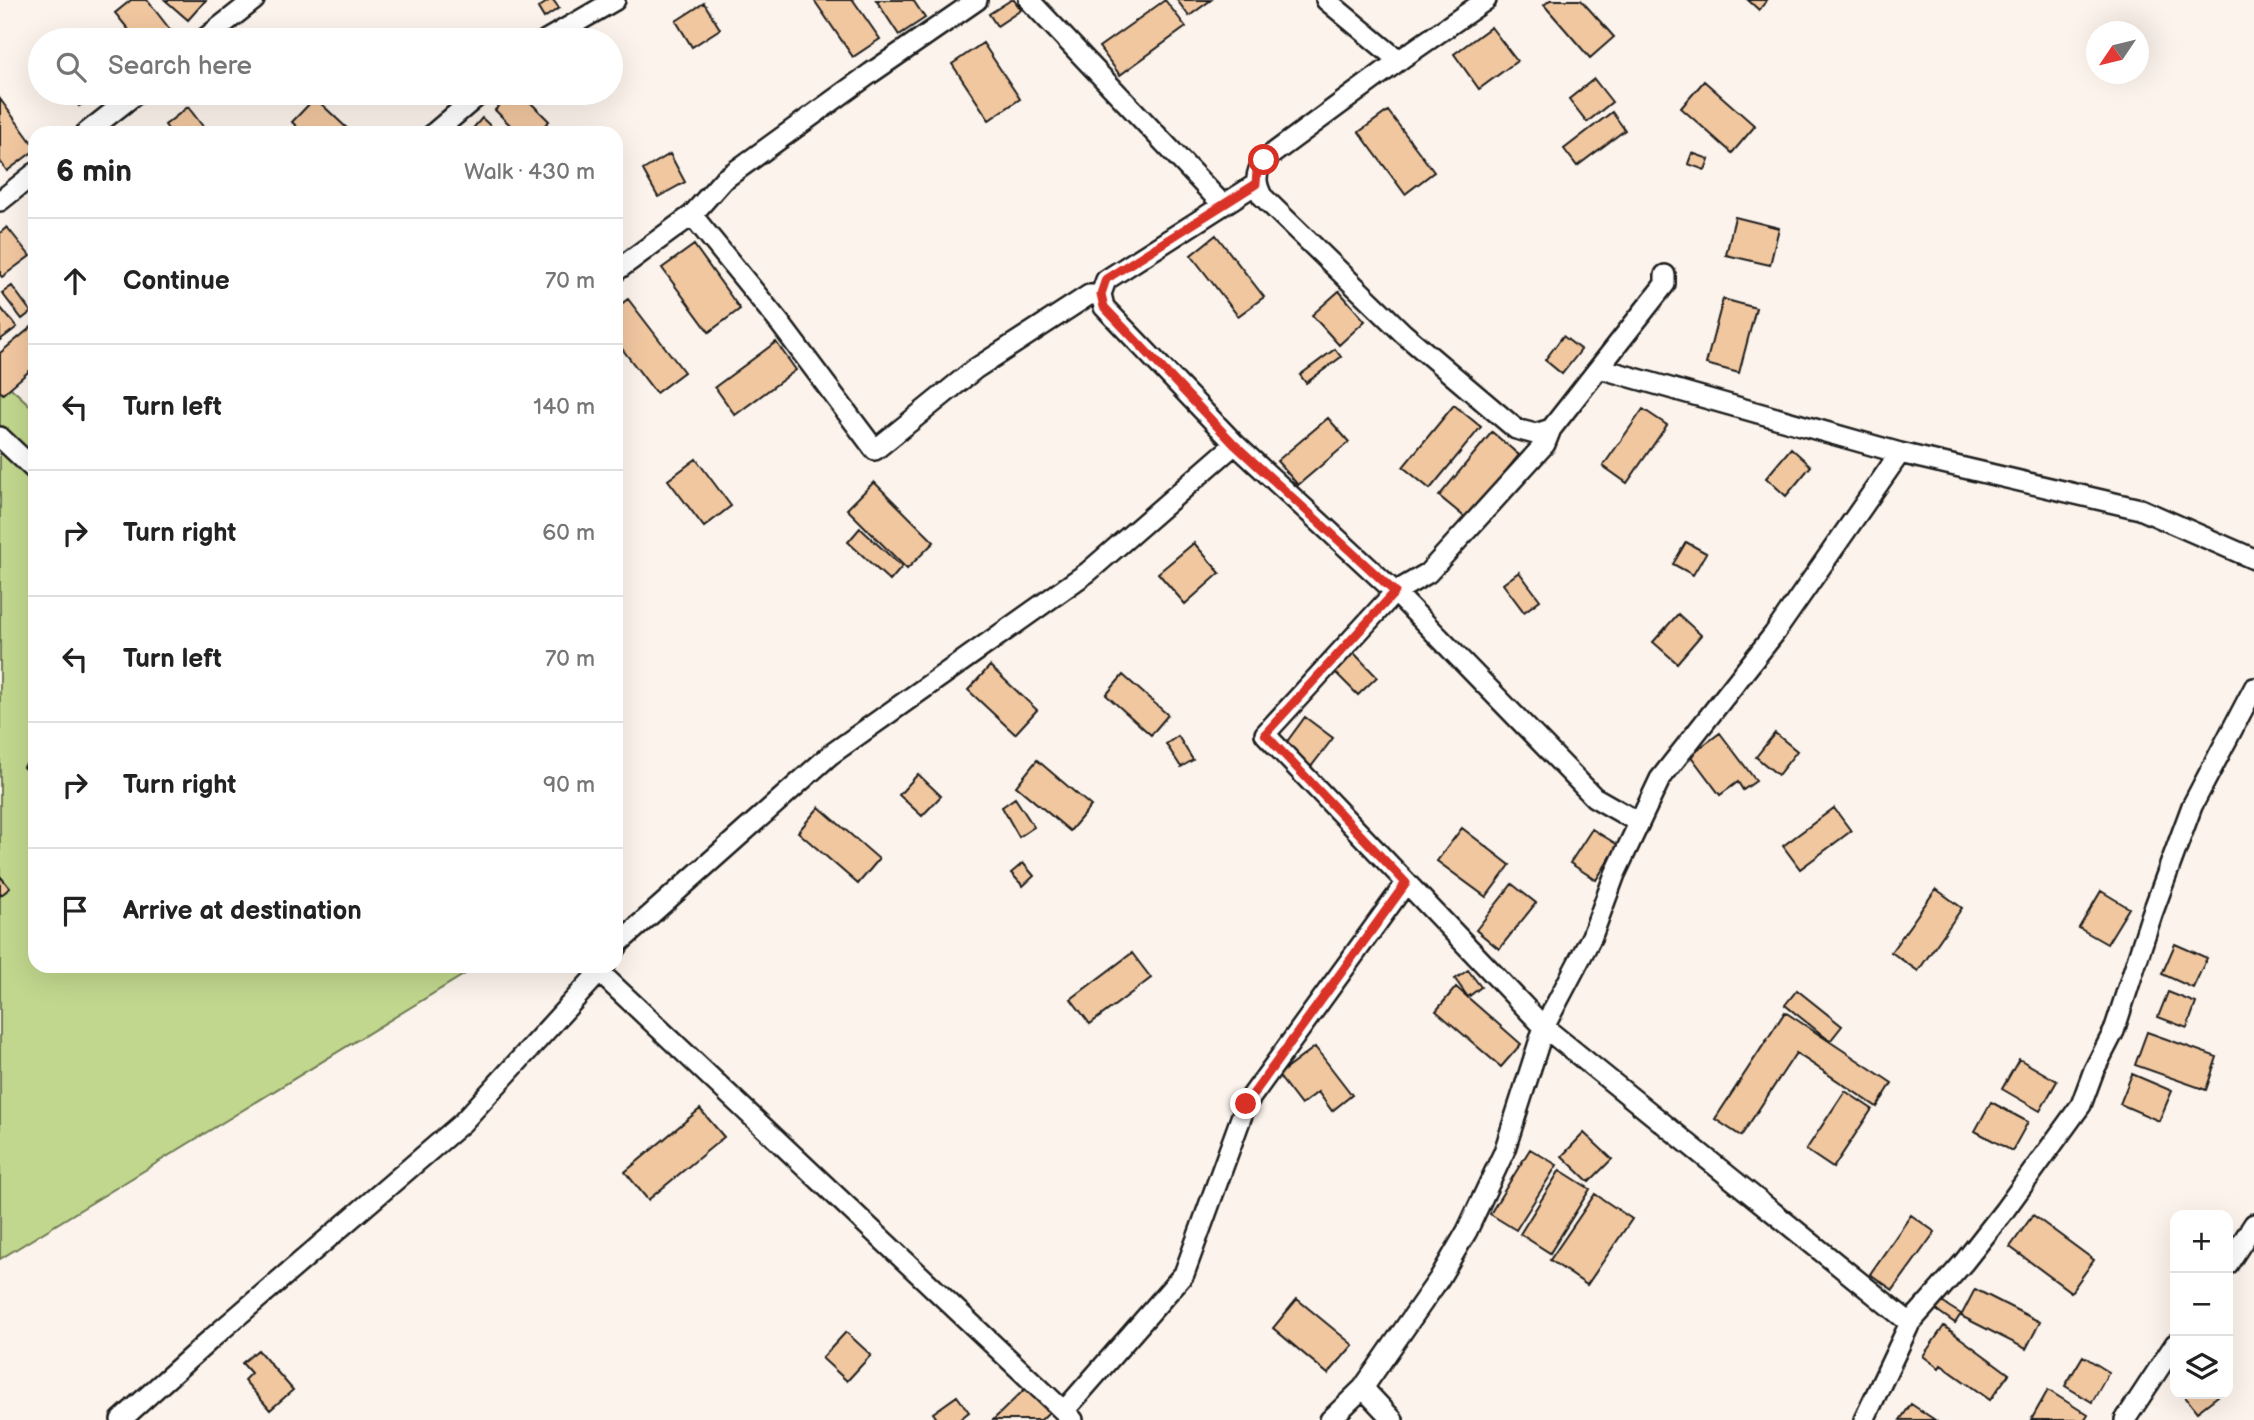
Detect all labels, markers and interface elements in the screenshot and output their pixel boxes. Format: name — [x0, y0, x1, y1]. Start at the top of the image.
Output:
north arrow — [2086, 21, 2149, 84]
search box — [28, 28, 623, 105]
icon: search — [52, 48, 90, 86]
text: Search here — [108, 51, 252, 82]
route start — [1248, 144, 1279, 175]
text: 6 min — [56, 154, 132, 190]
text: Walk · 430 m — [464, 158, 595, 186]
icon: ahead — [56, 262, 94, 300]
text: Continue — [123, 266, 230, 297]
text: 70 m — [545, 267, 595, 295]
icon: left — [56, 388, 94, 426]
text: Turn left — [123, 392, 222, 423]
text: 140 m — [533, 393, 595, 421]
icon: right — [56, 514, 94, 552]
text: Turn right — [123, 518, 236, 549]
text: 60 m — [542, 519, 595, 547]
icon: left — [56, 640, 94, 678]
text: Turn left — [123, 644, 222, 675]
text: 70 m — [545, 645, 595, 673]
icon: right — [56, 766, 94, 804]
text: Turn right — [123, 770, 236, 801]
text: 90 m — [543, 771, 595, 799]
icon: arrive — [56, 892, 94, 930]
text: Arrive at destination — [123, 896, 362, 927]
route end — [1230, 1088, 1261, 1119]
map controls — [2170, 1210, 2233, 1399]
button: + — [2170, 1210, 2233, 1273]
button: − — [2170, 1273, 2233, 1336]
button: layers — [2170, 1336, 2233, 1399]

